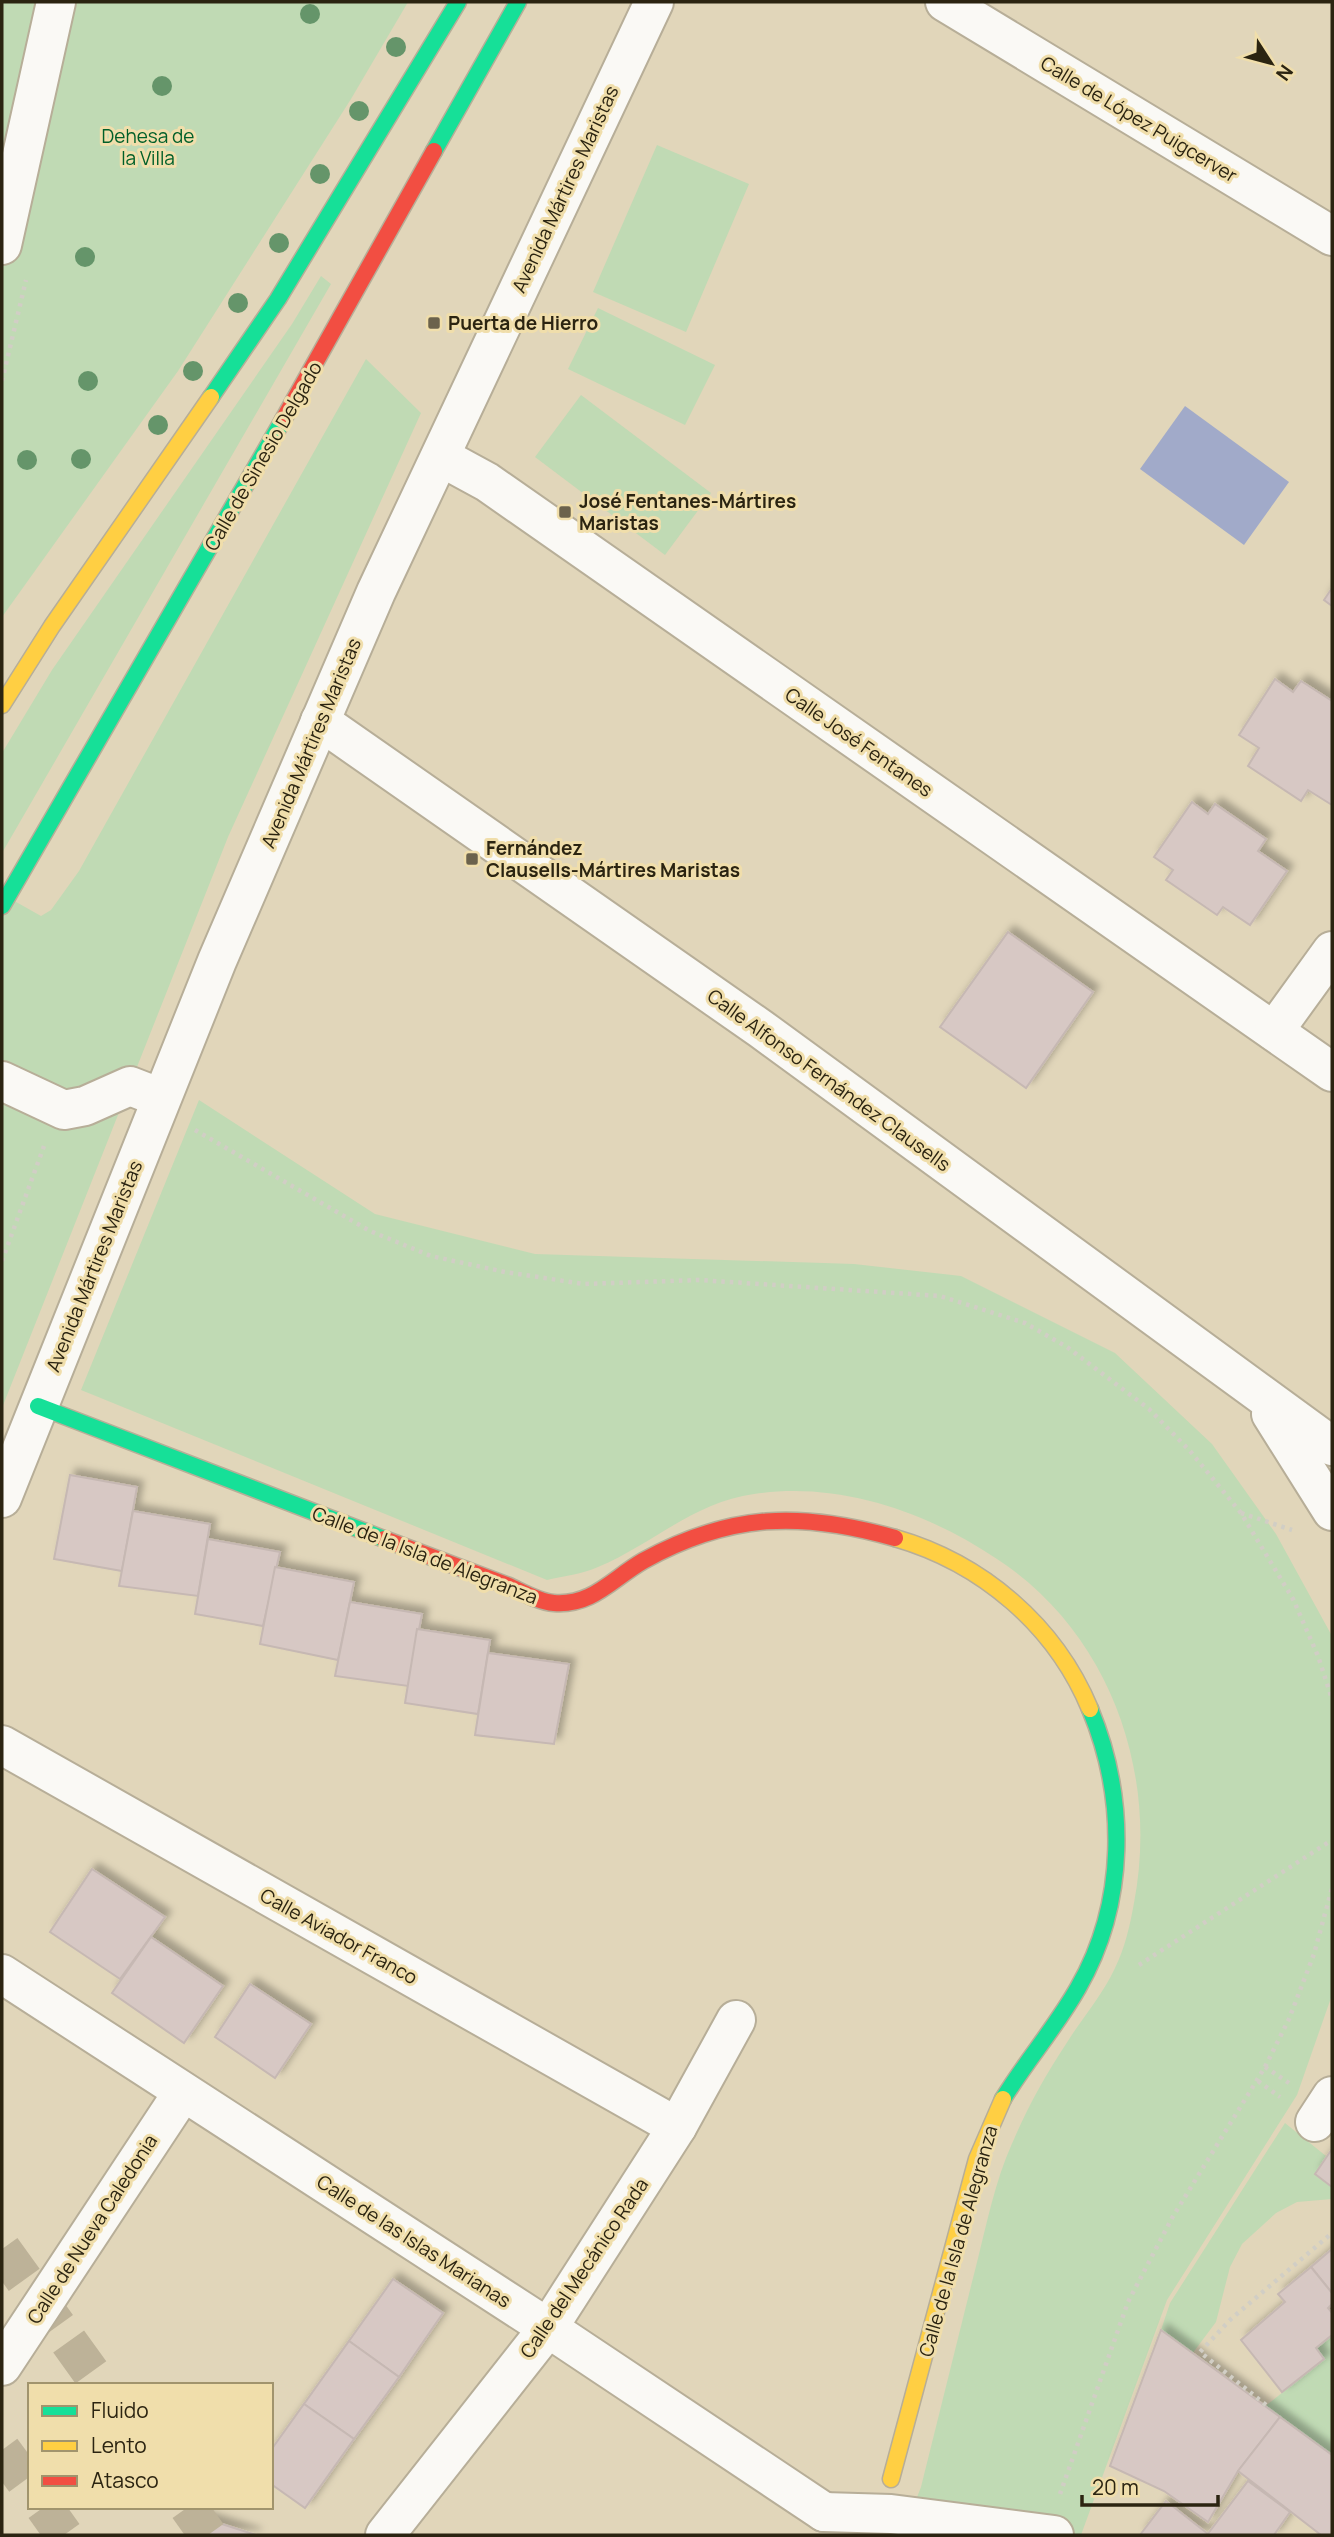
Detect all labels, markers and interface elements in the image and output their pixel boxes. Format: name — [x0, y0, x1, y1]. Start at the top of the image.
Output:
north arrow — [1236, 28, 1306, 98]
street label: Calle de López Puigcerver — [1036, 50, 1242, 188]
text: N — [1270, 60, 1299, 86]
street label: Avenida Mártires Maristas — [506, 81, 624, 297]
park label: Dehesa de la Villa — [102, 123, 194, 171]
place label: Puerta de Hierro — [448, 310, 598, 336]
marker: Puerta de Hierro — [426, 315, 442, 331]
street label: Calle de Sinesio Delgado — [198, 357, 328, 555]
place label: José Fentanes-Mártires Maristas — [579, 488, 796, 536]
marker: José Fentanes-Mártires Maristas — [557, 504, 573, 520]
street label: Avenida Mártires Maristas — [255, 634, 367, 852]
street label: Calle José Fentanes — [780, 681, 938, 803]
place label: Fernández Clausells-Mártires Maristas — [486, 835, 740, 883]
marker: Fernández Clausells-Mártires Maristas — [464, 851, 480, 867]
street label: Calle Alfonso Fernández Clausells — [702, 983, 956, 1177]
street label: Avenida Mártires Maristas — [40, 1157, 148, 1375]
street label: Calle de la Isla de Alegranza — [309, 1500, 541, 1610]
street label: Calle Aviador Franco — [256, 1882, 422, 1990]
street label: Calle de la Isla de Alegranza — [913, 2122, 1003, 2360]
street label: Calle de Nueva Caledonia — [21, 2129, 163, 2329]
street label: Calle de las Islas Marianas — [312, 2168, 516, 2314]
street label: Calle del Mecánico Rada — [514, 2173, 654, 2363]
legend — [28, 2383, 273, 2509]
text: Fluido — [91, 2396, 149, 2424]
text: Lento — [91, 2431, 147, 2459]
scale bar — [1082, 2464, 1218, 2508]
text: Atasco — [91, 2466, 159, 2494]
text: 20 m — [1092, 2473, 1139, 2501]

